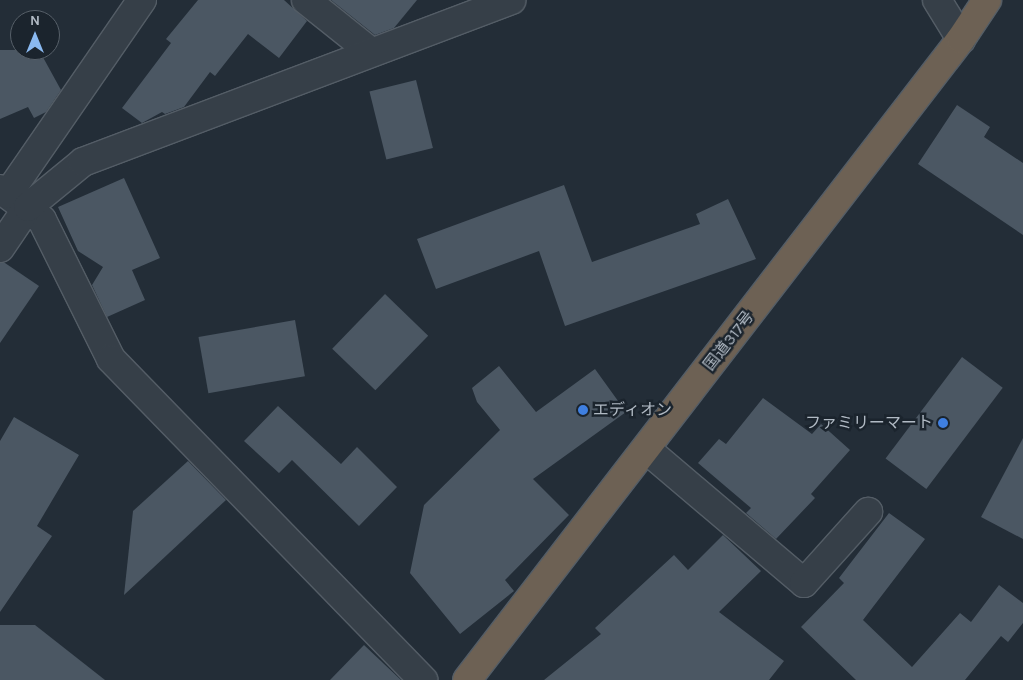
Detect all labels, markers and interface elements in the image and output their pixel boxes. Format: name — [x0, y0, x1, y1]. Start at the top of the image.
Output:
north arrow — [10, 10, 60, 60]
text: N — [30, 12, 40, 29]
street label: 国道317号 — [700, 307, 758, 375]
place label: エディオン — [593, 400, 673, 420]
marker: エディオン — [577, 404, 589, 416]
place label: ファミリーマート — [805, 413, 933, 433]
marker: ファミリーマート — [937, 417, 949, 429]

